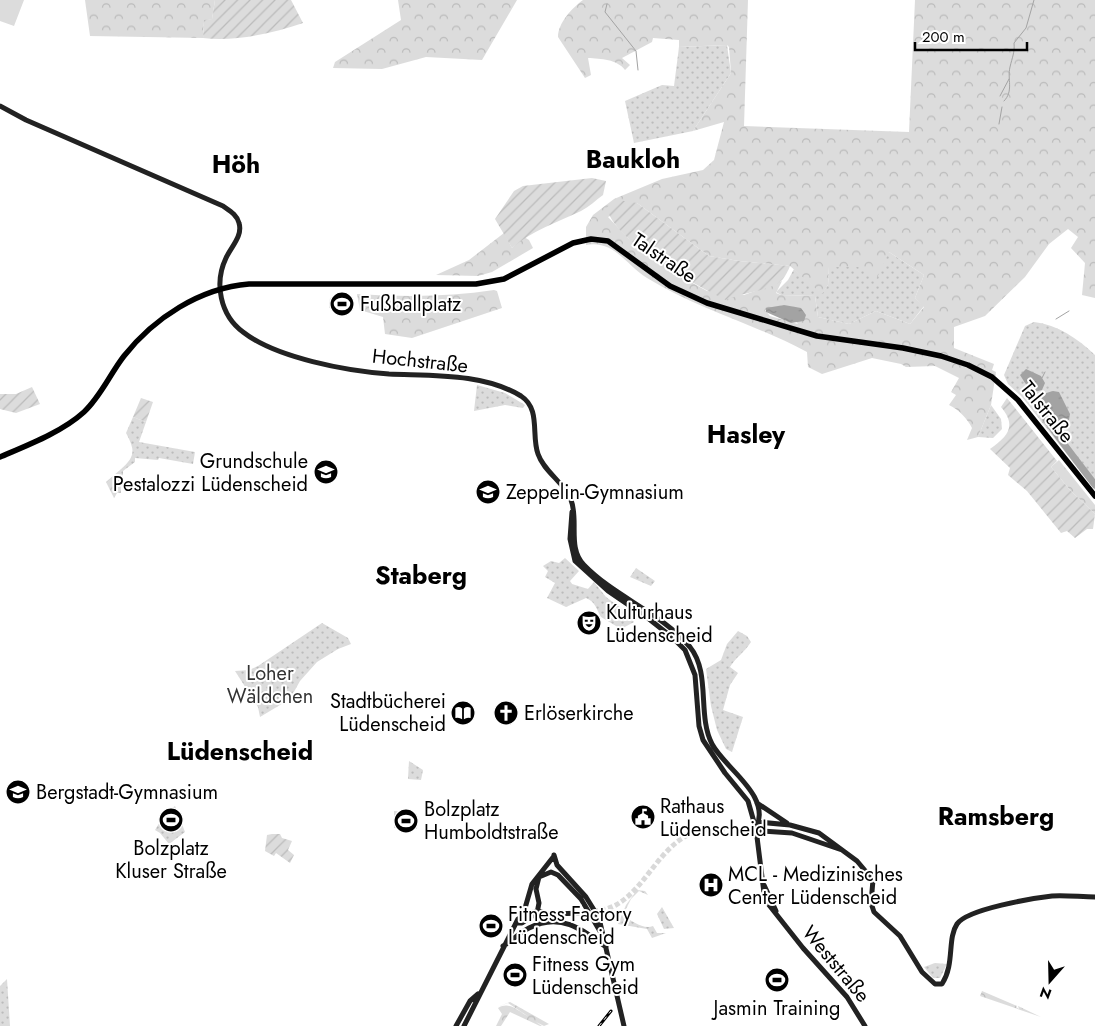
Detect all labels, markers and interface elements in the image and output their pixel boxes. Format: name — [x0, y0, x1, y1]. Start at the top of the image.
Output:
scale bar — [915, 20, 1028, 52]
text: 200 m — [922, 26, 965, 48]
district label: Baukloh — [586, 141, 680, 177]
district label: Höh — [212, 146, 260, 182]
street label: Talstraße — [626, 226, 702, 290]
place label: Fußballplatz — [360, 290, 461, 319]
sports icon: Fußballplatz — [329, 291, 355, 317]
street label: Hochstraße — [371, 342, 469, 380]
street label: Talstraße — [1013, 375, 1081, 449]
district label: Hasley — [707, 416, 786, 452]
place label: Grundschule Pestalozzi Lüdenscheid — [113, 447, 308, 499]
school or university icon: Grundschule Pestalozzi Lüdenscheid — [313, 459, 339, 485]
place label: Zeppelin-Gymnasium — [506, 478, 684, 507]
school or university icon: Zeppelin-Gymnasium — [475, 479, 501, 505]
district label: Staberg — [375, 557, 467, 593]
place label: Kulturhaus Lüdenscheid — [606, 598, 713, 650]
theatre icon: Kulturhaus Lüdenscheid — [576, 610, 602, 636]
park label: Loher Wäldchen — [227, 659, 313, 711]
place label: Stadtbücherei Lüdenscheid — [330, 687, 446, 739]
place label: Erlöserkirche — [524, 699, 634, 728]
library icon: Stadtbücherei Lüdenscheid — [450, 700, 476, 726]
church icon: Erlöserkirche — [493, 700, 519, 726]
district label: Lüdenscheid — [167, 733, 313, 769]
place label: Bergstadt-Gymnasium — [36, 778, 218, 807]
school or university icon: Bergstadt-Gymnasium — [5, 779, 31, 805]
place label: Rathaus Lüdenscheid — [660, 792, 767, 844]
place label: Bolzplatz Humboldtstraße — [424, 795, 558, 847]
district label: Ramsberg — [938, 798, 1054, 834]
public building icon: Rathaus Lüdenscheid — [630, 804, 656, 830]
sports icon: Bolzplatz Kluser Straße — [158, 807, 184, 833]
sports icon: Bolzplatz Humboldtstraße — [393, 808, 419, 834]
place label: Bolzplatz Kluser Straße — [115, 834, 227, 886]
place label: MCL - Medizinisches Center Lüdenscheid — [728, 860, 903, 912]
hospital icon: MCL - Medizinisches Center Lüdenscheid — [698, 872, 724, 898]
place label: Fitness Factory Lüdenscheid — [508, 900, 632, 952]
sports icon: Fitness Factory Lüdenscheid — [478, 913, 504, 939]
street label: Weststraße — [795, 919, 877, 1009]
place label: Fitness Gym Lüdenscheid — [532, 950, 639, 1002]
north arrow — [1025, 956, 1075, 1006]
sports icon: Fitness Gym Lüdenscheid — [502, 962, 528, 988]
sports icon: Jasmin Training — [764, 967, 790, 993]
text: N — [1037, 982, 1054, 1005]
place label: Jasmin Training — [711, 994, 840, 1023]

